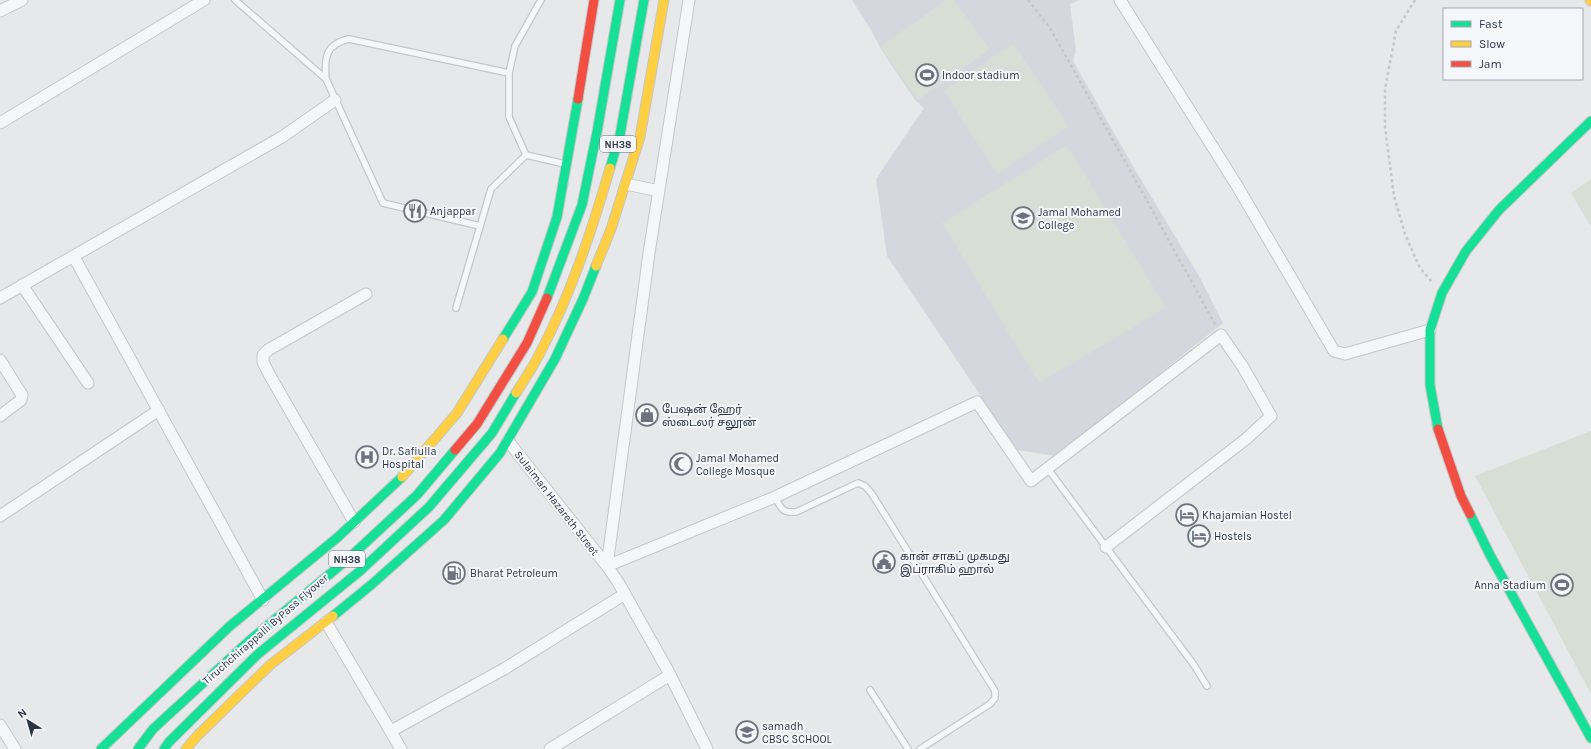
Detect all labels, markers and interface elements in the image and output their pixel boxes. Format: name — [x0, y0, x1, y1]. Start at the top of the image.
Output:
legend — [1443, 8, 1583, 80]
text: Fast — [1479, 17, 1503, 31]
text: Slow — [1479, 37, 1505, 51]
text: Jam — [1479, 57, 1502, 71]
sports icon: Indoor stadium — [914, 62, 940, 88]
place label: Indoor stadium — [942, 69, 1020, 82]
road number: NH38 — [600, 136, 636, 152]
restaurant icon: Anjappar — [402, 198, 428, 224]
place label: Anjappar — [430, 205, 475, 218]
school or university icon: Jamal Mohamed College — [1010, 205, 1036, 231]
place label: Jamal Mohamed College — [1038, 206, 1121, 232]
shop icon: பேஷன் ஹேர் ஸ்டைலர் சலூன் — [634, 402, 660, 428]
place label: பேஷன் ஹேர் ஸ்டைலர் சலூன் — [662, 403, 757, 430]
hospital icon: Dr. Safiulla Hospital — [354, 444, 380, 470]
place label: Dr. Safiulla Hospital — [382, 445, 436, 471]
street label: Sulaiman Hazareth Street — [512, 448, 602, 558]
mosque icon: Jamal Mohamed College Mosque — [668, 451, 694, 477]
place label: Jamal Mohamed College Mosque — [696, 452, 779, 478]
hotel icon: Khajamian Hostel — [1174, 502, 1200, 528]
place label: Khajamian Hostel — [1202, 509, 1292, 522]
hotel icon: Hostels — [1186, 523, 1212, 549]
place label: Hostels — [1214, 530, 1252, 543]
public building icon: கான் சாகப் முகமது இப்ராகிம் ஹால் — [871, 549, 897, 575]
place label: கான் சாகப் முகமது இப்ராகிம் ஹால் — [900, 550, 1010, 577]
road number: NH38 — [329, 551, 365, 567]
fuel station icon: Bharat Petroleum — [441, 560, 467, 586]
place label: Bharat Petroleum — [470, 567, 558, 580]
street label: Tiruchchirappalli ByPass Flyover — [200, 571, 331, 687]
sports icon: Anna Stadium — [1549, 572, 1575, 598]
place label: Anna Stadium — [1474, 579, 1546, 592]
north arrow — [8, 701, 48, 741]
text: N — [15, 706, 29, 721]
school or university icon: samadh CBSC SCHOOL — [734, 719, 760, 745]
place label: samadh CBSC SCHOOL — [762, 720, 833, 746]

